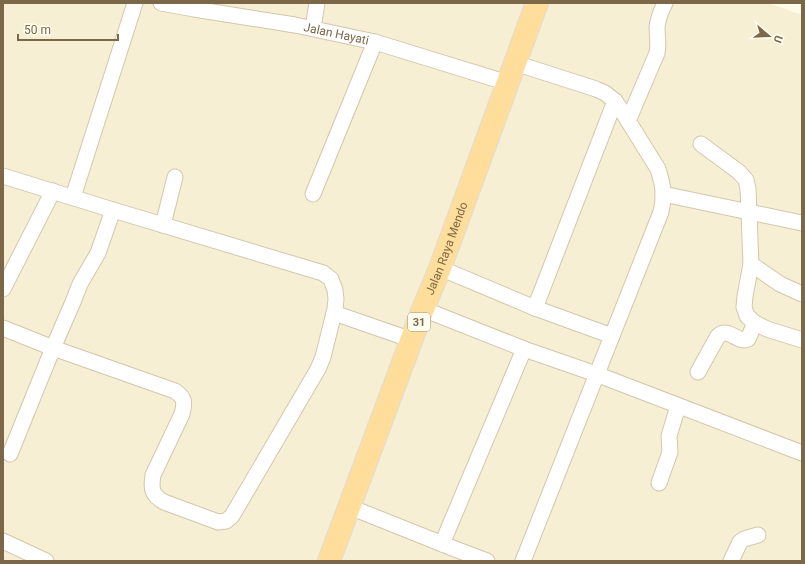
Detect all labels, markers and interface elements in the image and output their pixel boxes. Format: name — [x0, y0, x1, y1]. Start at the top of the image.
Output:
scale bar — [18, 16, 118, 42]
north arrow — [749, 16, 789, 56]
street label: Jalan Hayati — [302, 20, 370, 48]
text: 50 m — [24, 23, 51, 37]
text: U — [771, 34, 785, 45]
street label: Jalan Raya Mendo — [423, 200, 471, 297]
road number: 31 — [408, 313, 430, 331]

